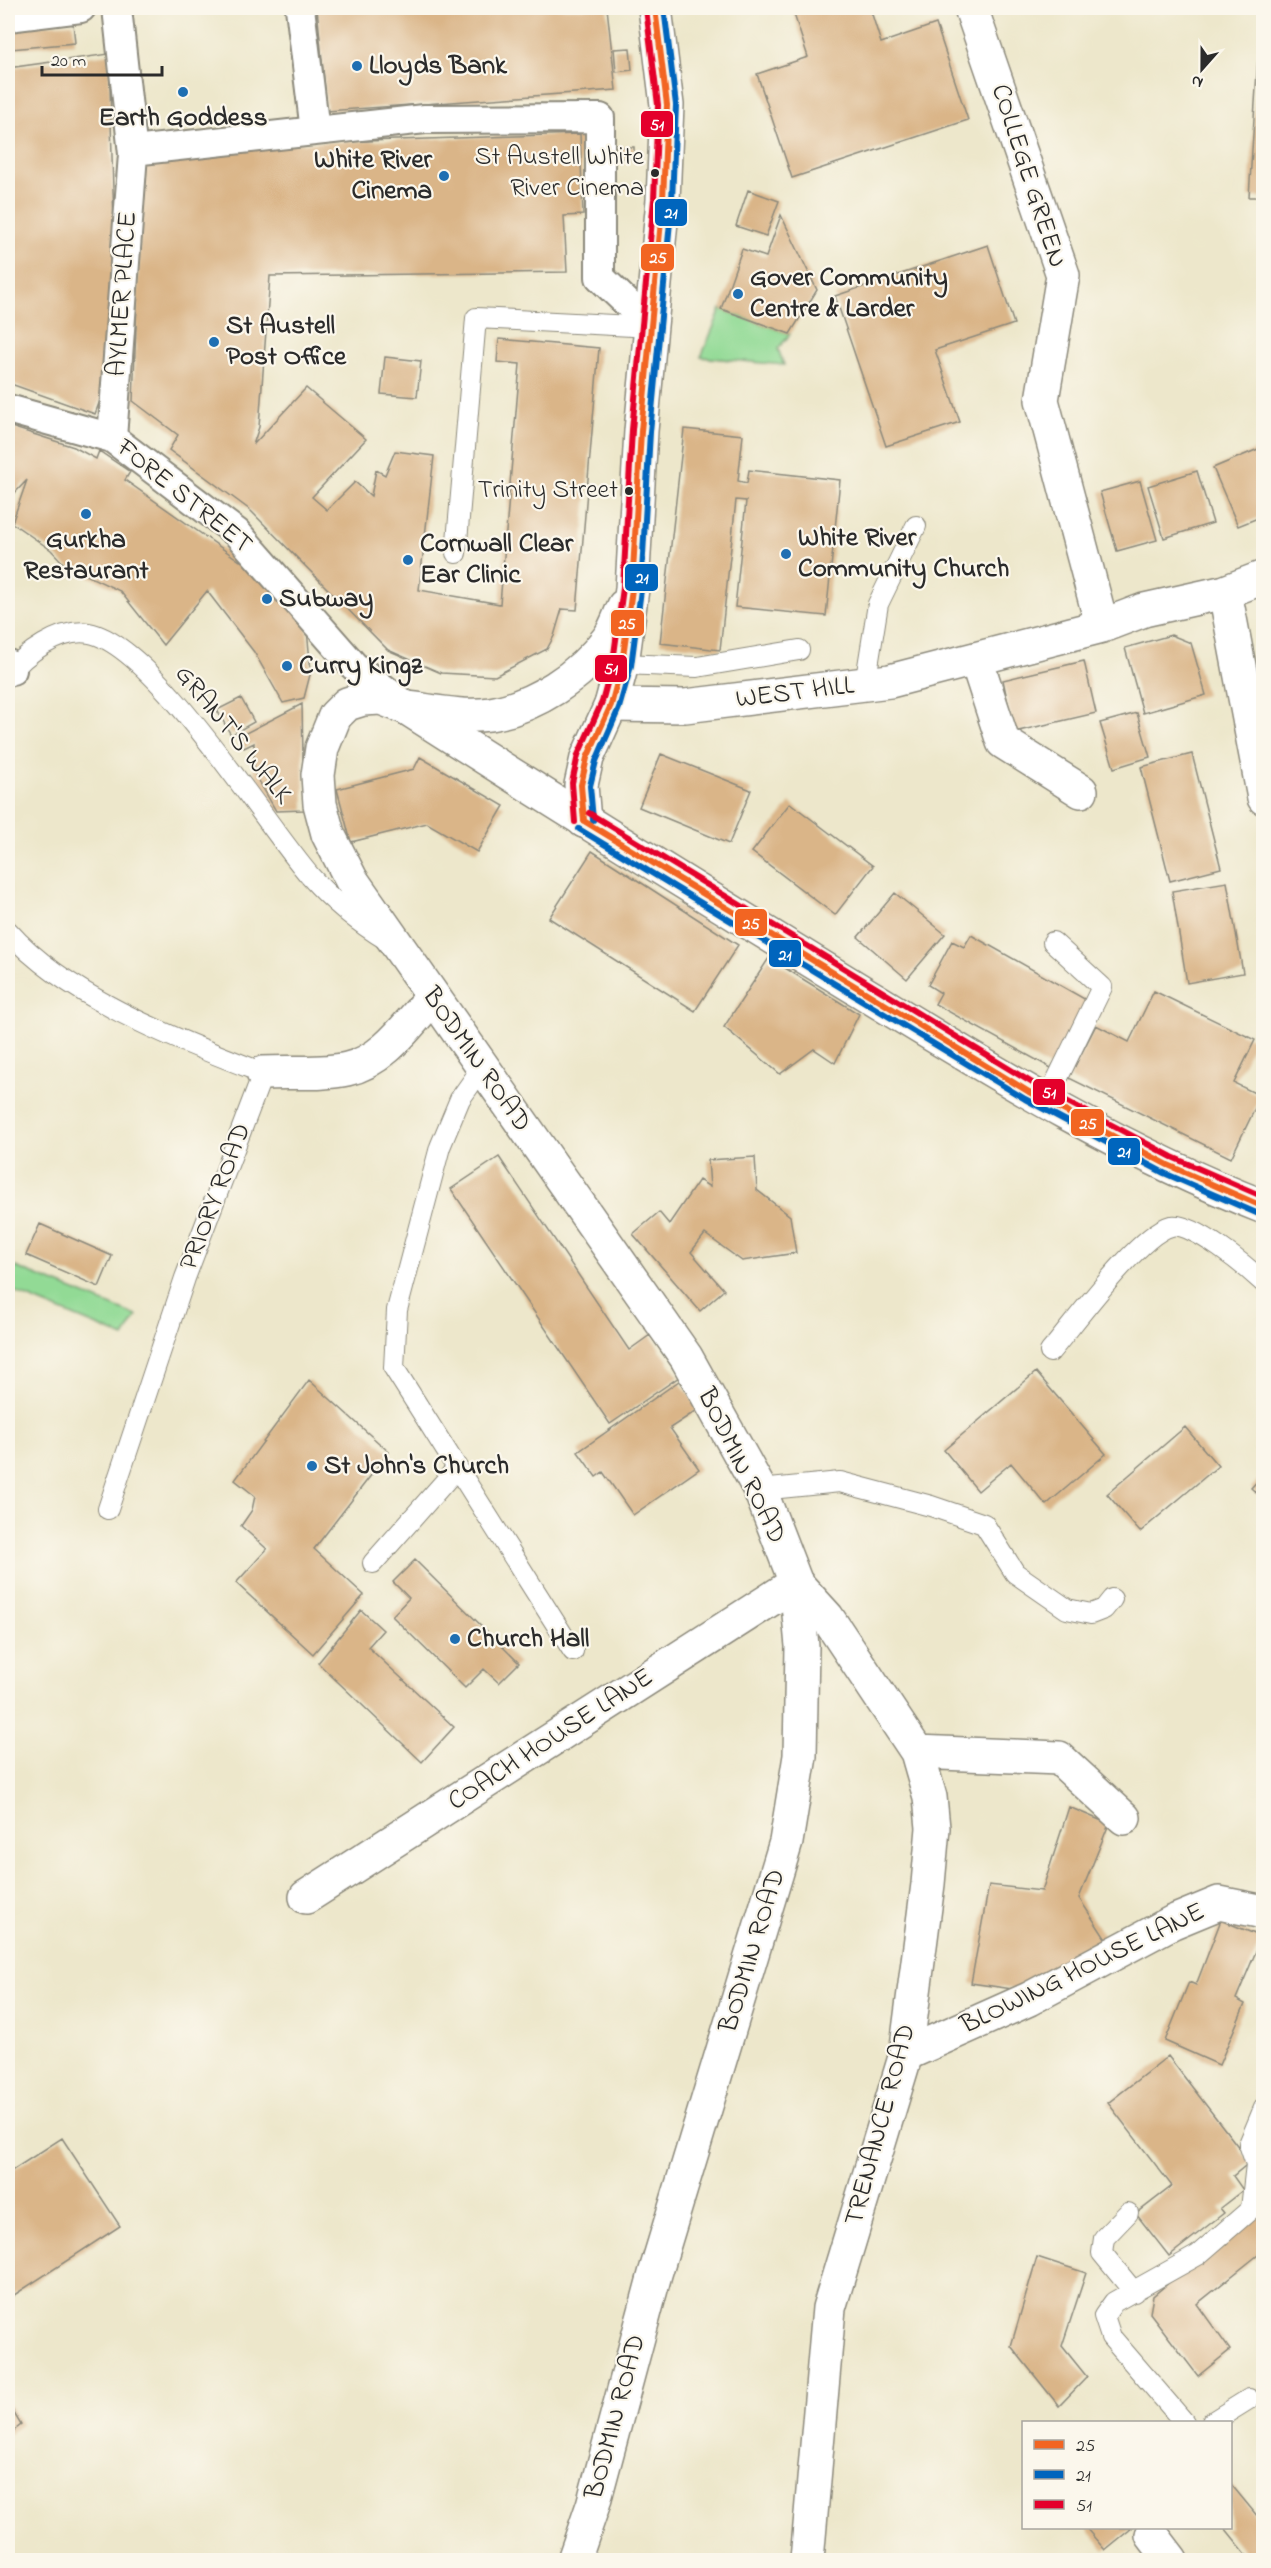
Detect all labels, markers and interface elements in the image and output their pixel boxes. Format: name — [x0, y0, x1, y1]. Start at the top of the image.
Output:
scale bar — [42, 39, 162, 77]
north arrow — [1172, 39, 1232, 99]
place label: Lloyds Bank — [369, 47, 508, 86]
text: 20 m — [51, 49, 86, 75]
marker: Lloyds Bank — [350, 59, 364, 73]
text: N — [1188, 68, 1207, 94]
street label: COLLEGE GREEN — [980, 79, 1076, 273]
marker: Earth Goddess — [176, 85, 190, 99]
place label: Earth Goddess — [99, 99, 267, 138]
line badge: 51 — [640, 110, 674, 138]
text: 51 — [650, 114, 665, 138]
place label: St Austell White River Cinema — [475, 139, 644, 208]
place label: White River Cinema — [314, 141, 433, 211]
marker: St Austell White River Cinema — [649, 167, 661, 179]
marker: White River Cinema — [437, 169, 451, 183]
line badge: 21 — [654, 198, 688, 227]
text: 21 — [663, 202, 678, 226]
street label: AYLMER PLACE — [98, 210, 148, 378]
line badge: 25 — [640, 243, 675, 272]
text: 25 — [648, 247, 667, 271]
place label: Gover Community Centre & Larder — [750, 259, 948, 329]
marker: Gover Community Centre & Larder — [731, 287, 745, 301]
place label: St Austell Post Office — [226, 307, 347, 377]
marker: St Austell Post Office — [207, 335, 221, 349]
street label: FORE STREET — [107, 429, 261, 564]
place label: Trinity Street — [478, 472, 618, 510]
marker: Trinity Street — [623, 485, 635, 497]
marker: Gurkha Restaurant — [79, 507, 93, 521]
place label: White River Community Church — [798, 519, 1009, 589]
place label: Gurkha Restaurant — [23, 521, 149, 591]
place label: Cornwall Clear Ear Clinic — [420, 525, 574, 595]
marker: White River Community Church — [779, 547, 793, 561]
marker: Cornwall Clear Ear Clinic — [401, 553, 415, 567]
line badge: 21 — [624, 563, 659, 592]
text: 21 — [634, 567, 649, 591]
place label: Subway — [279, 580, 373, 619]
marker: Subway — [260, 592, 274, 606]
line badge: 25 — [610, 609, 645, 637]
text: 25 — [617, 613, 636, 637]
place label: Curry Kingz — [299, 647, 423, 687]
line badge: 51 — [594, 654, 628, 683]
street label: GRANT'S WALK — [164, 657, 302, 814]
text: 51 — [604, 658, 619, 682]
marker: Curry Kingz — [280, 659, 294, 673]
street label: WEST HILL — [734, 666, 856, 720]
line badge: 25 — [734, 908, 768, 937]
text: 25 — [741, 913, 760, 937]
line badge: 21 — [768, 939, 802, 968]
text: 21 — [777, 944, 792, 968]
street label: BODMIN ROAD — [411, 979, 540, 1140]
line badge: 51 — [1032, 1078, 1066, 1106]
text: 51 — [1042, 1082, 1057, 1106]
line badge: 25 — [1070, 1108, 1105, 1137]
text: 25 — [1078, 1113, 1097, 1137]
street label: PRIORY ROAD — [170, 1118, 262, 1276]
line badge: 21 — [1107, 1137, 1141, 1166]
text: 21 — [1116, 1141, 1131, 1165]
street label: BODMIN ROAD — [686, 1381, 796, 1551]
place label: St John's Church — [324, 1447, 509, 1486]
marker: St John's Church — [305, 1459, 319, 1473]
place label: Church Hall — [467, 1620, 589, 1659]
marker: Church Hall — [448, 1632, 462, 1646]
street label: COACH HOUSE LANE — [441, 1659, 661, 1821]
street label: BODMIN ROAD — [709, 1864, 796, 2038]
street label: BLOWING HOUSE LANE — [953, 1893, 1212, 2046]
street label: TRENANCE ROAD — [835, 2020, 927, 2230]
street label: BODMIN ROAD — [575, 2330, 657, 2505]
legend — [1022, 2421, 1232, 2529]
text: 25 — [1076, 2434, 1095, 2460]
text: 21 — [1076, 2464, 1091, 2490]
text: 51 — [1076, 2494, 1092, 2520]

